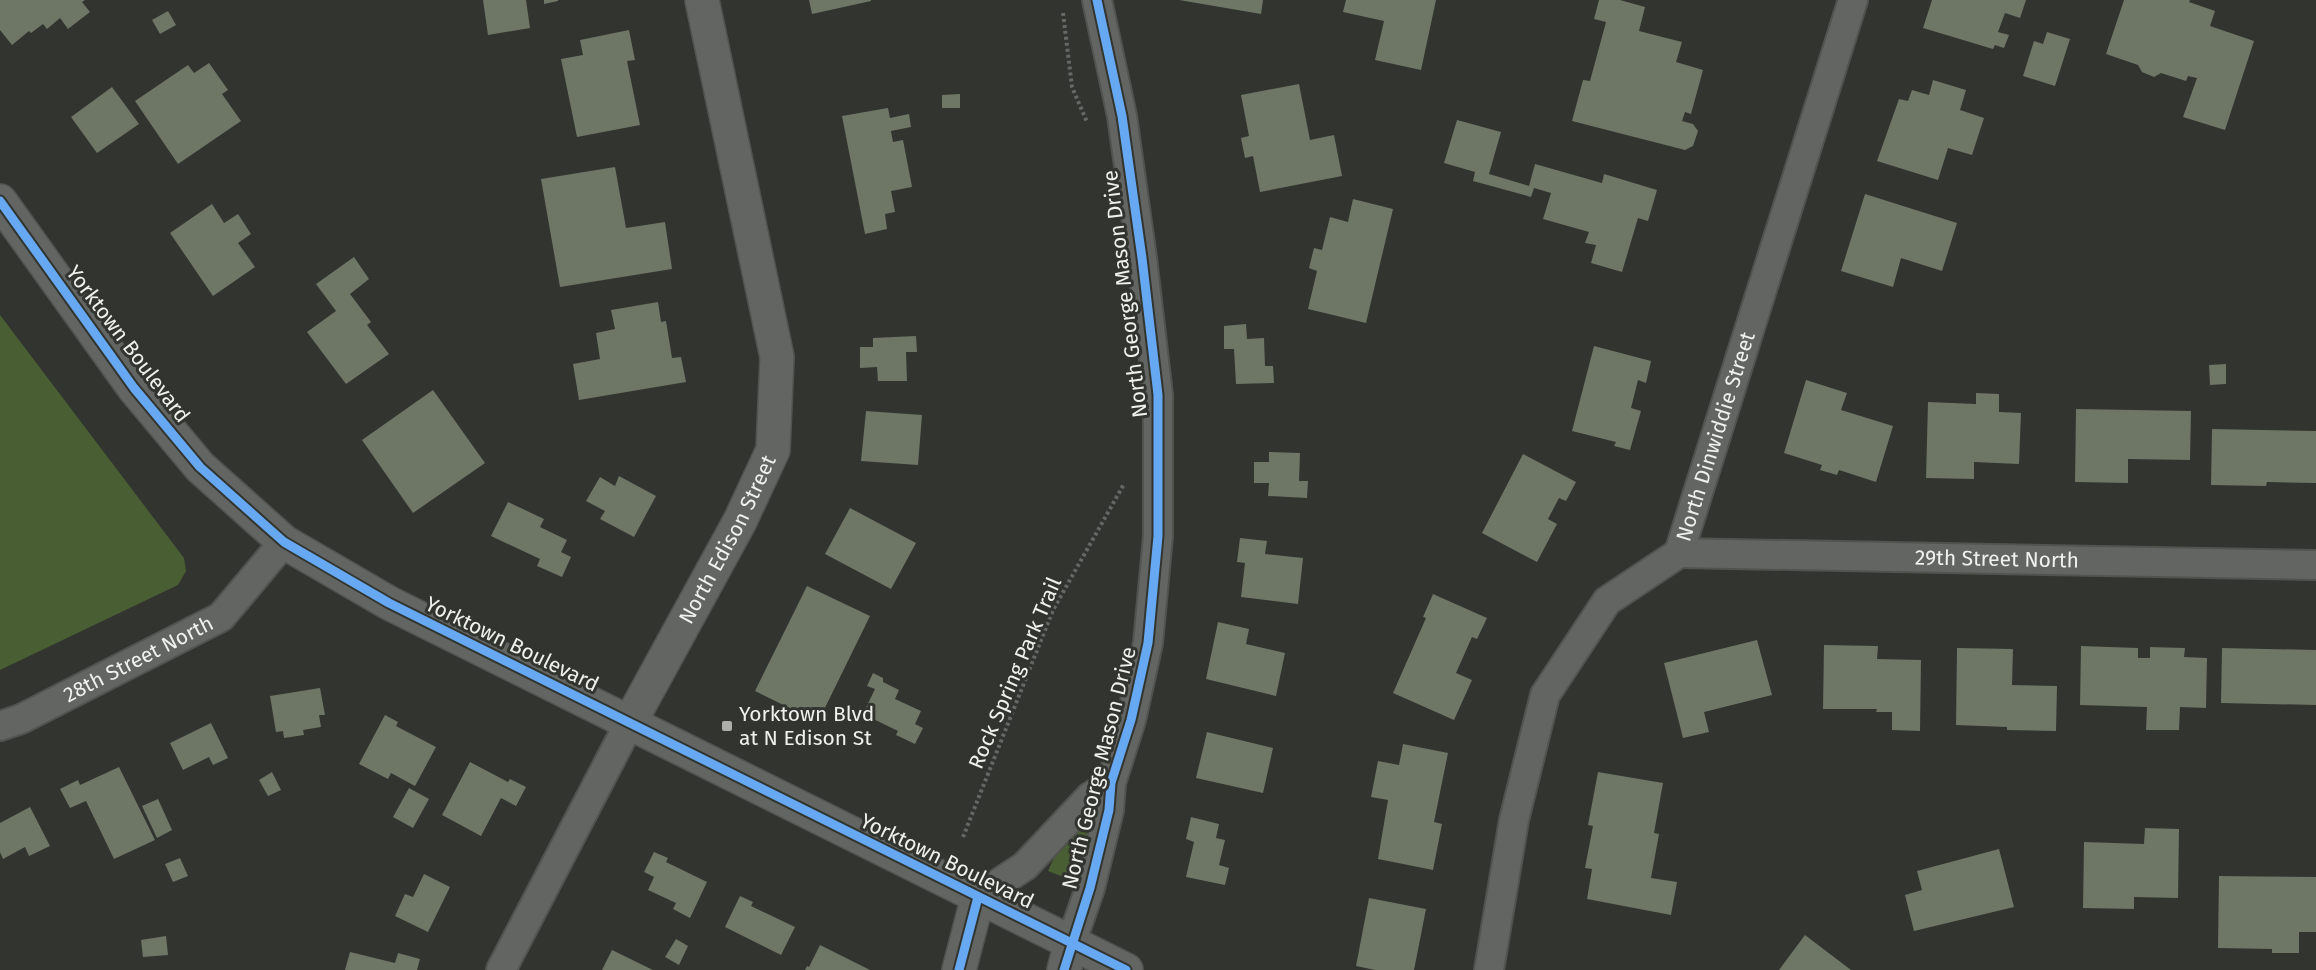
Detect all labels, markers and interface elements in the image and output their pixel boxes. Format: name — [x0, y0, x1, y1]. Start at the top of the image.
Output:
street label: North George Mason Drive — [1097, 169, 1153, 419]
street label: Yorktown Boulevard — [60, 260, 196, 428]
street label: North Dinwiddie Street — [1670, 328, 1761, 545]
street label: North Edison Street — [673, 451, 782, 628]
street label: 29th Street North — [1915, 544, 2079, 574]
street label: Rock Spring Park Trail — [963, 573, 1067, 773]
street label: Yorktown Boulevard — [421, 591, 603, 697]
street label: 28th Street North — [59, 610, 218, 708]
street label: North George Mason Drive — [1056, 644, 1142, 892]
place label: Yorktown Blvd at N Edison St — [739, 701, 874, 751]
marker: Yorktown Blvd at N Edison St — [720, 719, 734, 733]
street label: Yorktown Boulevard — [856, 808, 1038, 914]

